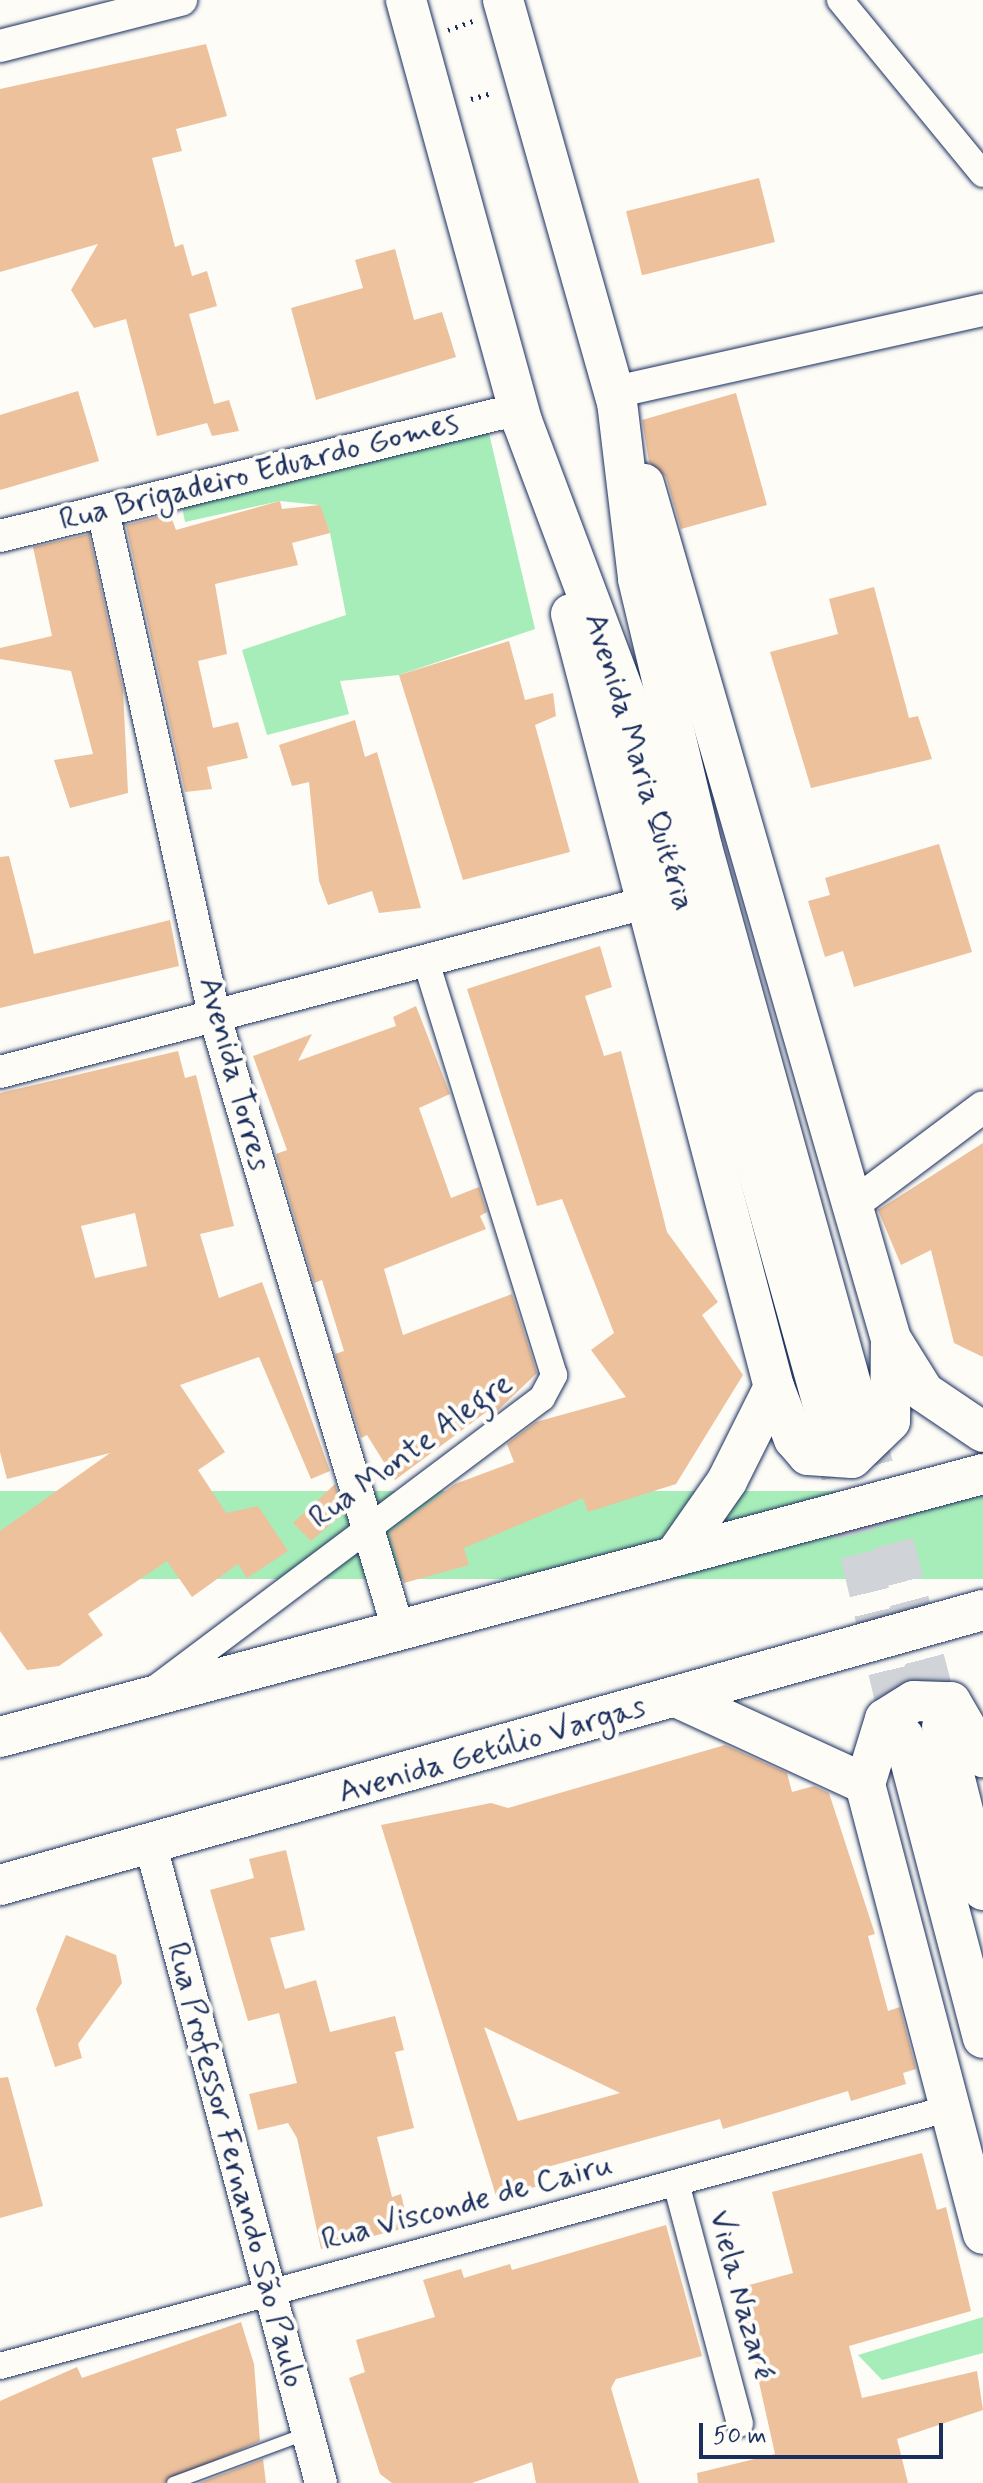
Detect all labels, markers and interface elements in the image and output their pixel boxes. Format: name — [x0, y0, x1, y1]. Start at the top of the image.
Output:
street label: Rua Brigadeiro Eduardo Gomes — [56, 404, 462, 540]
street label: Avenida Maria Quitéria — [574, 605, 704, 919]
street label: Avenida Torres — [189, 972, 279, 1176]
street label: Rua Monte Alegre — [302, 1364, 520, 1538]
street label: Avenida Getúlio Vargas — [336, 1688, 648, 1812]
street label: Rua Professor Fernando São Paulo — [158, 1941, 312, 2389]
street label: Rua Visconde de Cairu — [318, 2146, 616, 2260]
street label: Viela Nazaré — [699, 2204, 783, 2386]
scale bar — [703, 2407, 947, 2457]
text: 50 m — [713, 2421, 767, 2452]

